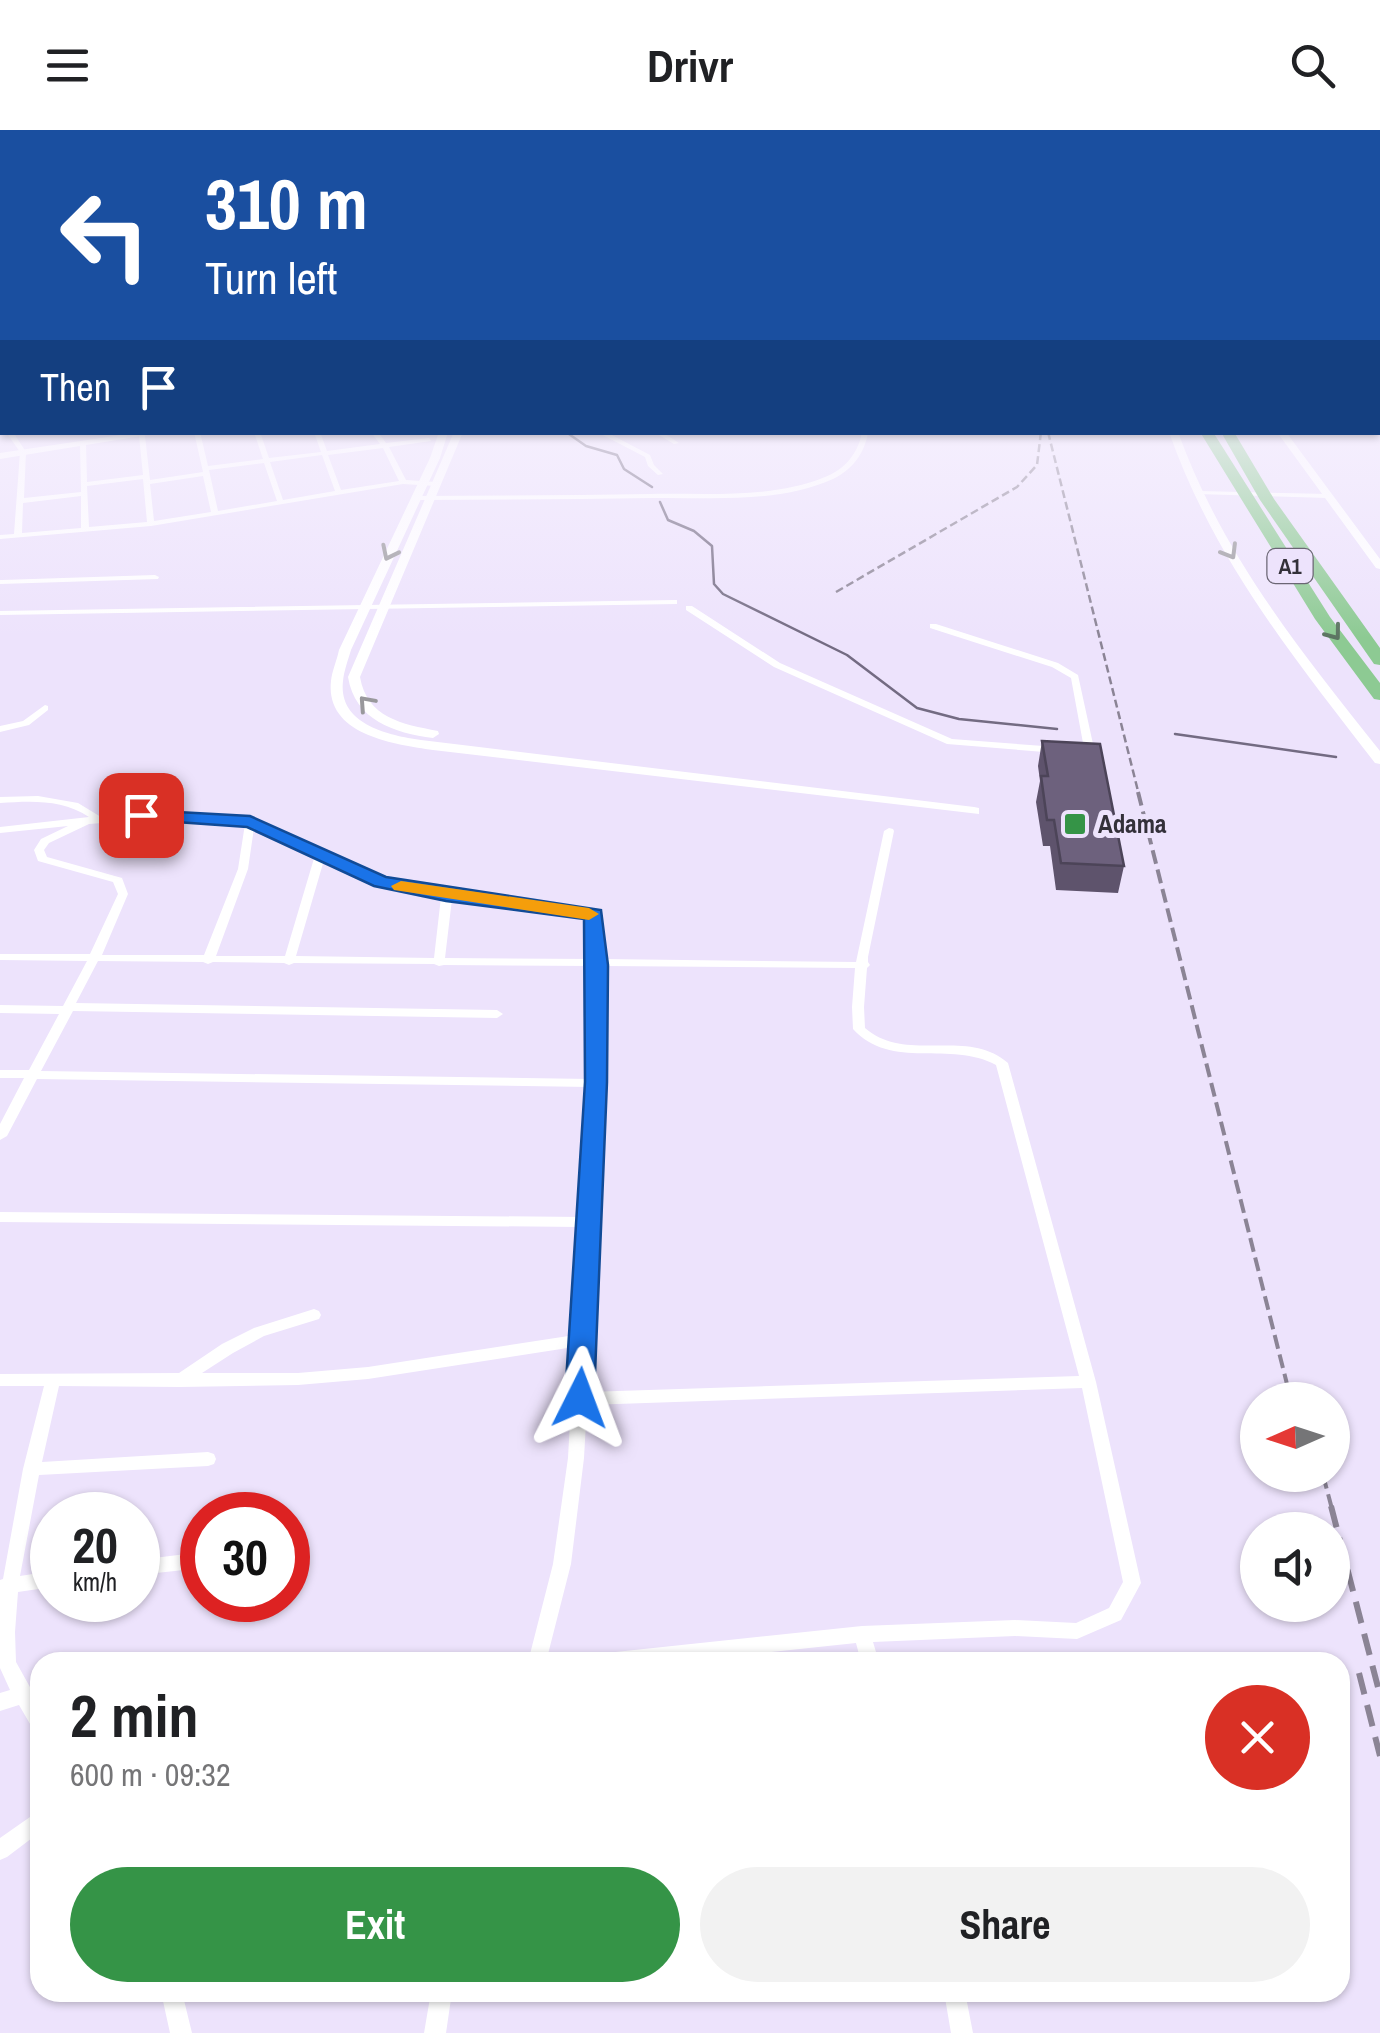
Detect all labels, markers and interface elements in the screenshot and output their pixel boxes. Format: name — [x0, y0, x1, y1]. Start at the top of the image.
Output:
text: Drivr — [647, 35, 733, 96]
icon: menu — [40, 38, 95, 93]
icon: search — [1285, 38, 1340, 93]
text: 310 m — [205, 157, 368, 251]
icon: left — [40, 170, 170, 300]
text: Turn left — [205, 247, 337, 308]
icon: arrive — [131, 360, 186, 415]
text: Then — [40, 362, 111, 413]
one-way arrow — [1218, 541, 1237, 559]
one-way arrow — [382, 543, 402, 561]
road number: A1 — [1268, 549, 1312, 583]
one-way arrow — [1322, 622, 1339, 640]
one-way arrow — [359, 697, 377, 715]
pin — [99, 773, 184, 858]
icon: arrive — [114, 788, 169, 843]
place label: Adama — [1098, 807, 1167, 841]
marker: Adama — [1062, 811, 1088, 837]
position arrow — [528, 1346, 632, 1450]
north arrow — [1240, 1382, 1350, 1492]
map controls — [1240, 1382, 1350, 1622]
speed limit sign: 30 — [180, 1492, 310, 1622]
text: 20 — [72, 1511, 118, 1579]
button: sound — [1240, 1512, 1350, 1622]
text: km/h — [73, 1565, 117, 1599]
text: 2 min — [70, 1675, 199, 1756]
button: close — [1205, 1685, 1310, 1790]
text: 600 m · 09:32 — [70, 1753, 230, 1796]
button: Exit — [70, 1867, 680, 1982]
button: Share — [700, 1867, 1310, 1982]

